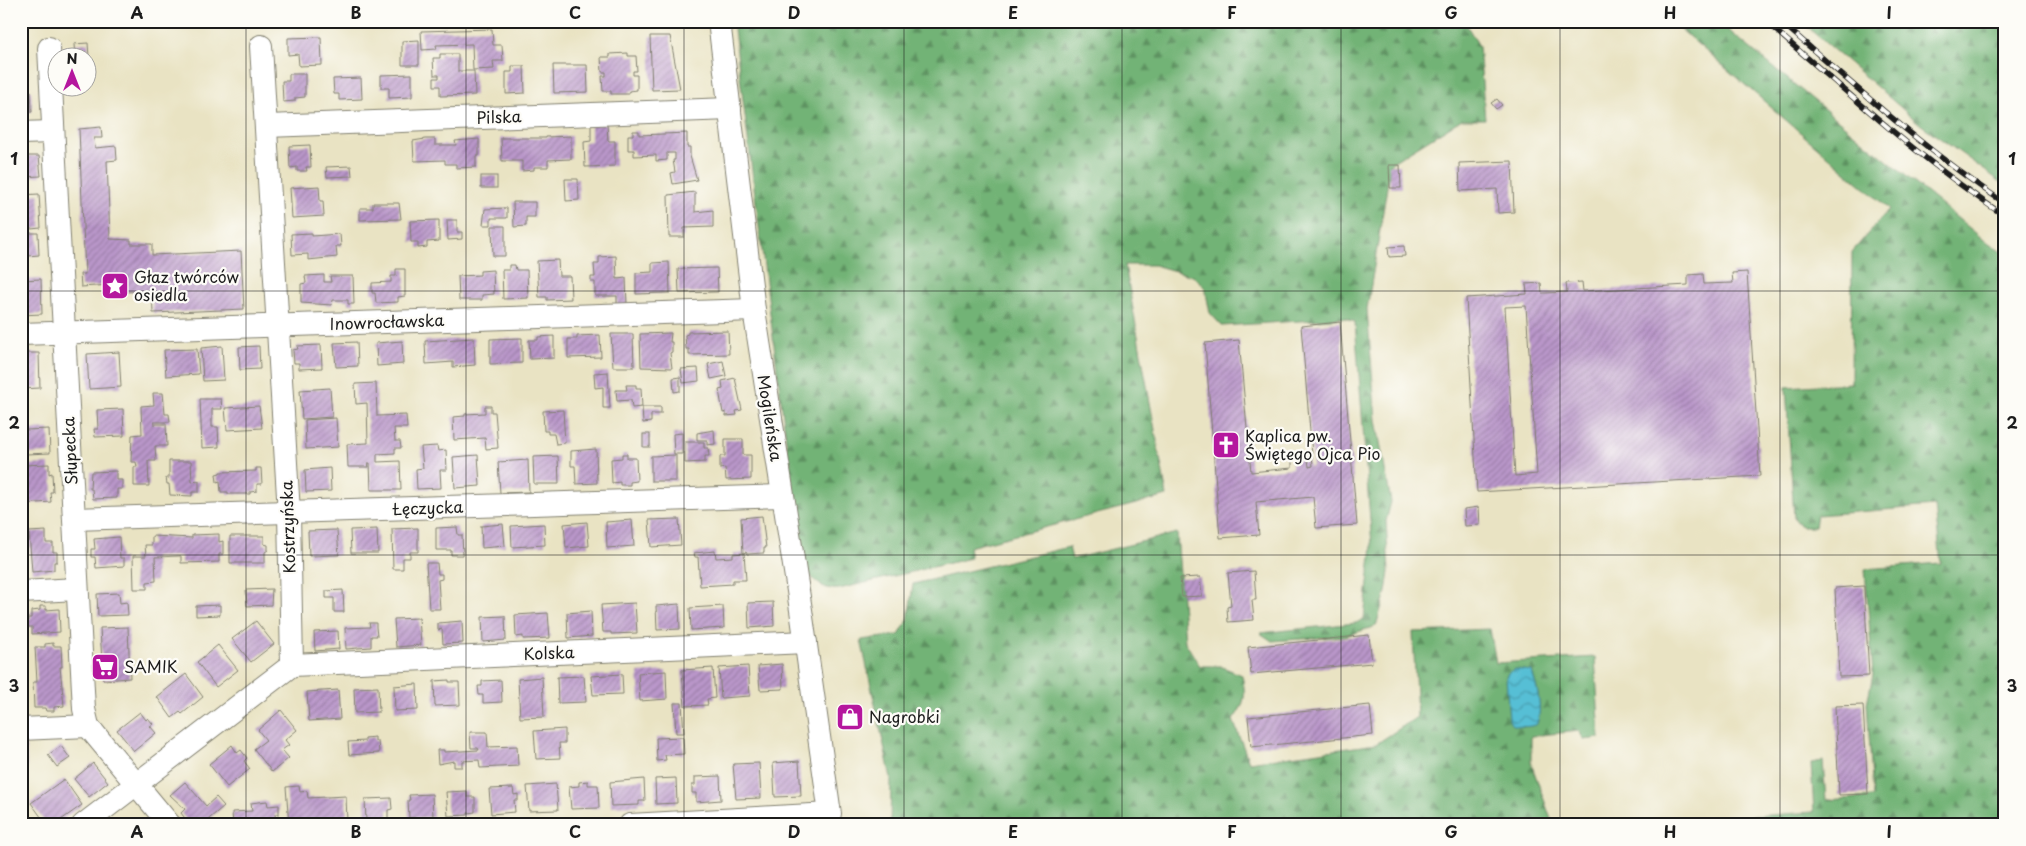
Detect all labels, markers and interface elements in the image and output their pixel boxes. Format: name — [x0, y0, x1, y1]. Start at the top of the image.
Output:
text: A — [131, 0, 144, 24]
text: B — [351, 0, 362, 24]
text: C — [569, 0, 581, 24]
text: D — [788, 0, 800, 24]
text: E — [1008, 0, 1018, 24]
text: F — [1227, 0, 1237, 24]
text: G — [1444, 0, 1458, 24]
text: H — [1664, 0, 1676, 24]
text: I — [1886, 0, 1892, 24]
north arrow — [48, 48, 98, 98]
text: N — [66, 48, 78, 69]
street label: Pilska — [476, 103, 522, 129]
text: 1 — [10, 146, 18, 170]
text: 1 — [2008, 146, 2016, 170]
place label: Głaz twórców osiedla — [134, 264, 239, 306]
place icon: Głaz twórców osiedla — [100, 271, 130, 301]
street label: Inowrocławska — [329, 307, 445, 335]
street label: Mogileńska — [752, 373, 790, 463]
text: 2 — [8, 410, 20, 434]
text: 2 — [2006, 410, 2018, 434]
street label: Słupecka — [55, 416, 83, 486]
place label: Kaplica pw. Świętego Ojca Pio — [1245, 423, 1381, 465]
church icon: Kaplica pw. Świętego Ojca Pio — [1211, 430, 1241, 460]
street label: Kostrzyńska — [273, 480, 301, 574]
street label: Łęczycka — [391, 494, 464, 520]
street label: Kolska — [523, 639, 575, 665]
supermarket icon: SAMIK — [90, 652, 120, 682]
place label: SAMIK — [124, 654, 178, 678]
text: 3 — [9, 673, 19, 697]
text: 3 — [2007, 673, 2017, 697]
shop icon: Nagrobki — [835, 702, 865, 732]
place label: Nagrobki — [869, 704, 940, 728]
text: A — [131, 819, 144, 843]
text: B — [351, 819, 362, 843]
text: C — [569, 819, 581, 843]
text: D — [788, 819, 800, 843]
text: E — [1008, 819, 1018, 843]
text: F — [1227, 819, 1237, 843]
text: G — [1444, 819, 1458, 843]
text: H — [1664, 819, 1676, 843]
text: I — [1886, 819, 1892, 843]

